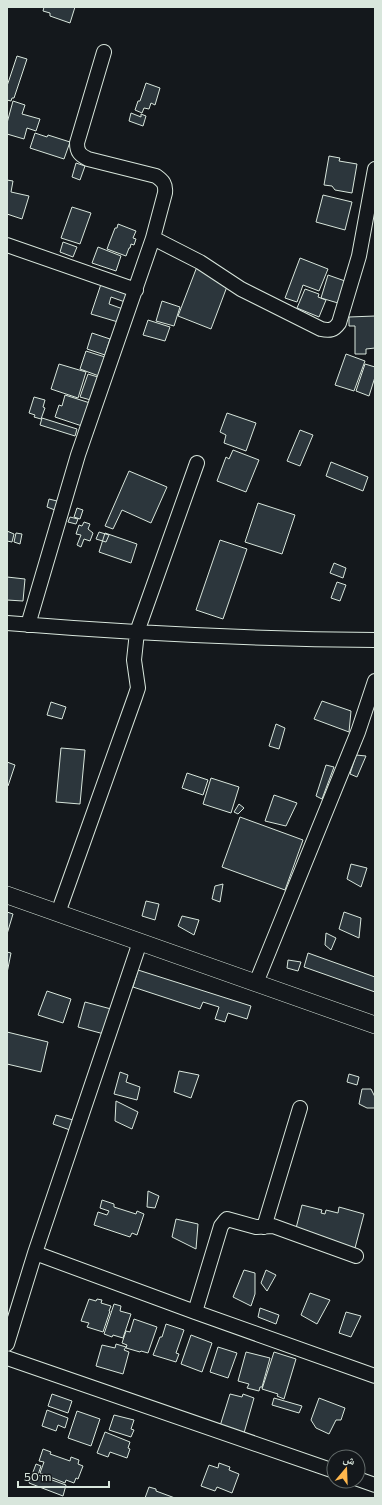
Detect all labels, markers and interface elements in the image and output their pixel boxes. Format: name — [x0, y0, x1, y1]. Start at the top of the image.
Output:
north arrow — [326, 1449, 366, 1489]
text: ش — [341, 1451, 357, 1469]
scale bar — [18, 1463, 109, 1489]
text: 50 m — [24, 1469, 52, 1483]

